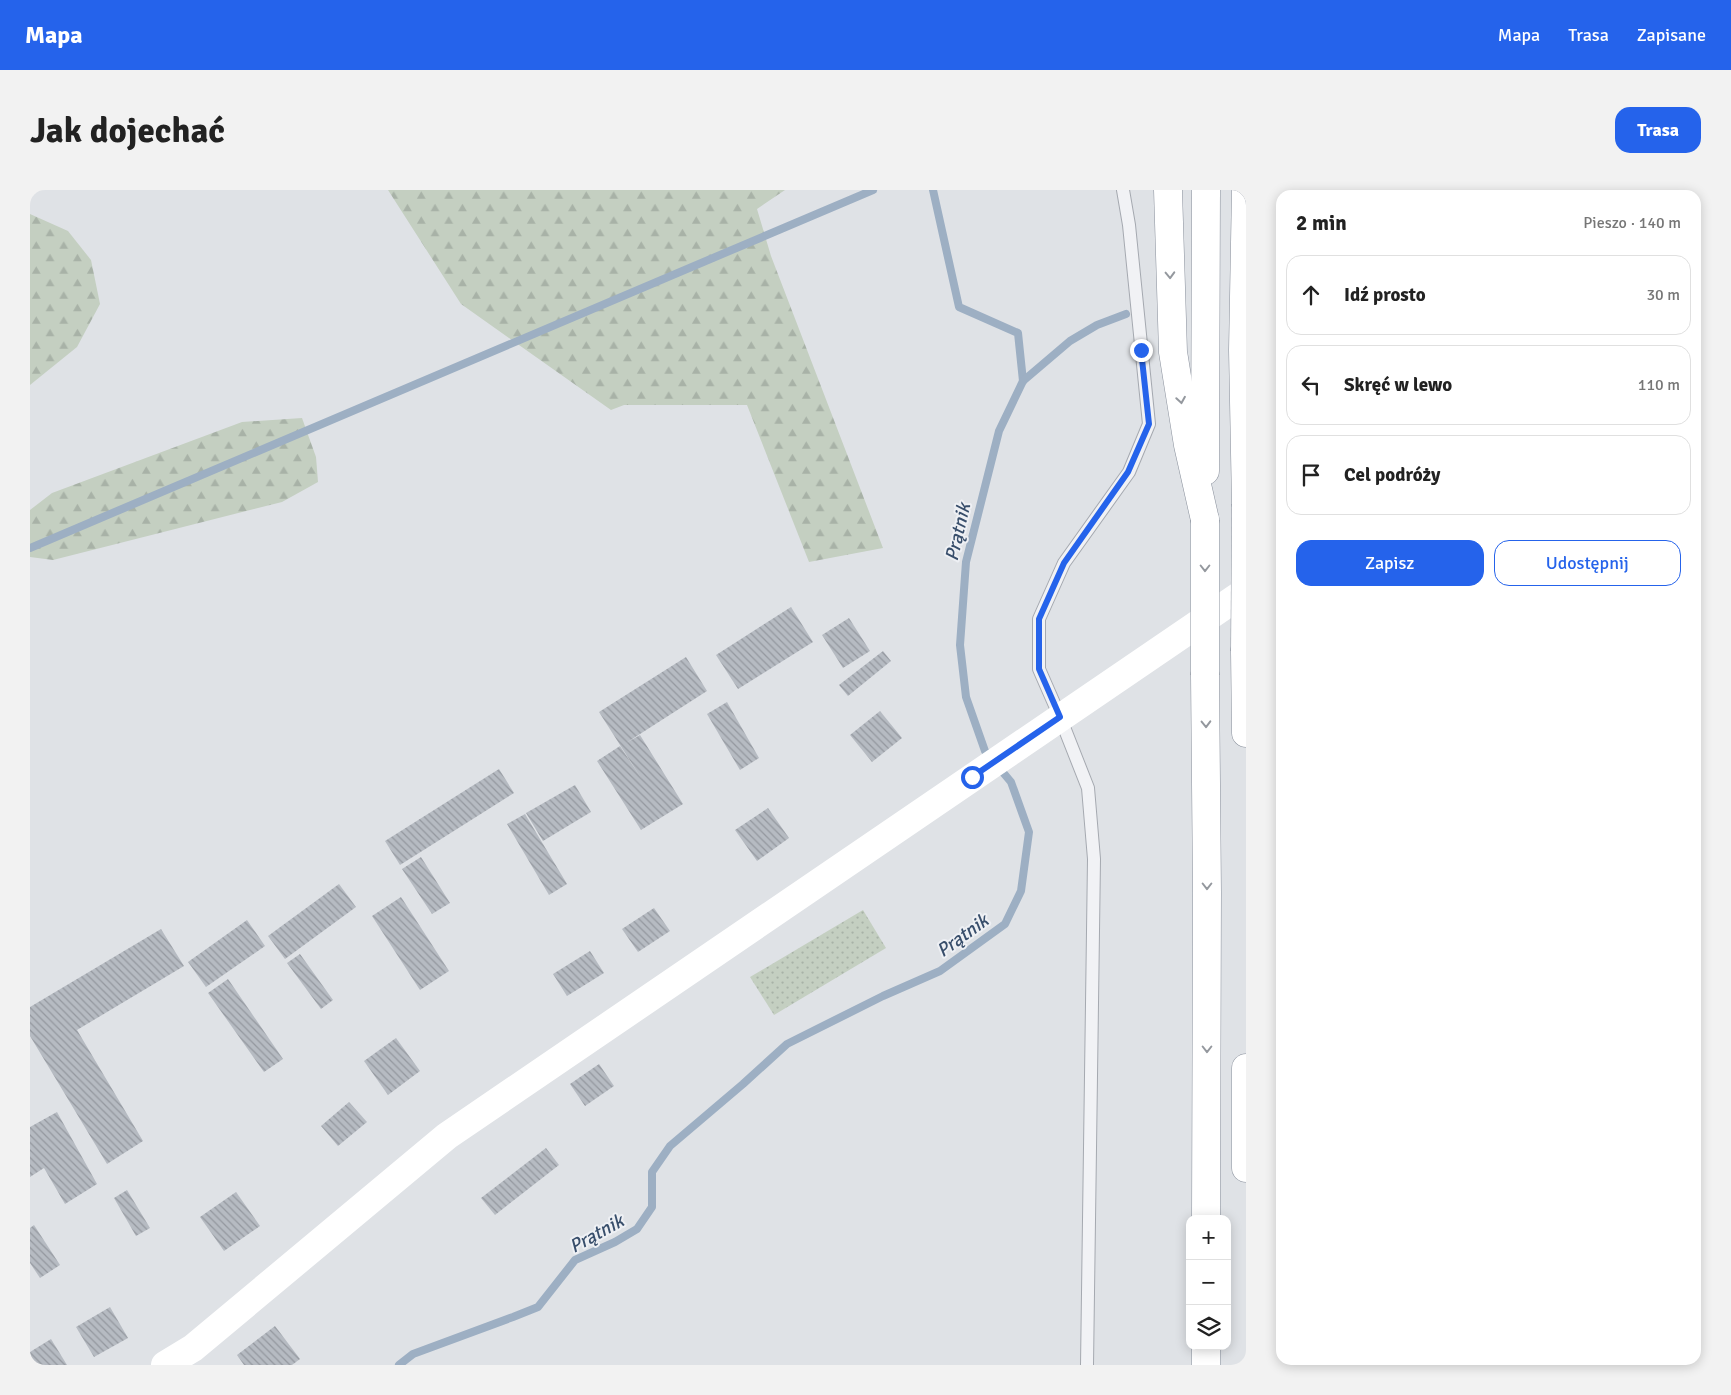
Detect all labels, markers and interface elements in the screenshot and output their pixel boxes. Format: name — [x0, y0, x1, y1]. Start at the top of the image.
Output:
text: Mapa — [25, 20, 83, 50]
text: Mapa — [1498, 24, 1540, 46]
text: Trasa — [1568, 24, 1609, 46]
text: Zapisane — [1637, 24, 1706, 46]
button: Trasa — [1615, 107, 1701, 153]
text: Jak dojechać — [30, 109, 225, 152]
text: 2 min — [1296, 210, 1347, 236]
text: Pieszo · 140 m — [1583, 213, 1681, 233]
one-way arrow — [1165, 271, 1176, 279]
icon: ahead — [1297, 281, 1325, 309]
text: Idź prosto — [1344, 283, 1426, 307]
text: 30 m — [1646, 285, 1680, 305]
route end — [1130, 339, 1153, 362]
icon: left — [1297, 371, 1325, 399]
text: Skręć w lewo — [1344, 373, 1452, 397]
text: 110 m — [1638, 375, 1680, 395]
one-way arrow — [1175, 395, 1185, 404]
icon: arrive — [1297, 461, 1325, 489]
text: Cel podróży — [1344, 463, 1440, 487]
water label: Prątnik — [940, 500, 977, 563]
button: Zapisz — [1296, 540, 1484, 586]
button: Udostępnij — [1494, 540, 1681, 586]
one-way arrow — [1200, 565, 1210, 573]
one-way arrow — [1201, 720, 1211, 728]
route start — [961, 766, 984, 789]
one-way arrow — [1202, 883, 1212, 891]
water label: Prątnik — [932, 908, 995, 963]
one-way arrow — [1202, 1046, 1212, 1053]
water label: Prątnik — [565, 1208, 629, 1259]
map controls — [1186, 1215, 1231, 1350]
button: + — [1186, 1215, 1231, 1260]
button: − — [1186, 1260, 1231, 1305]
button: layers — [1186, 1305, 1231, 1350]

